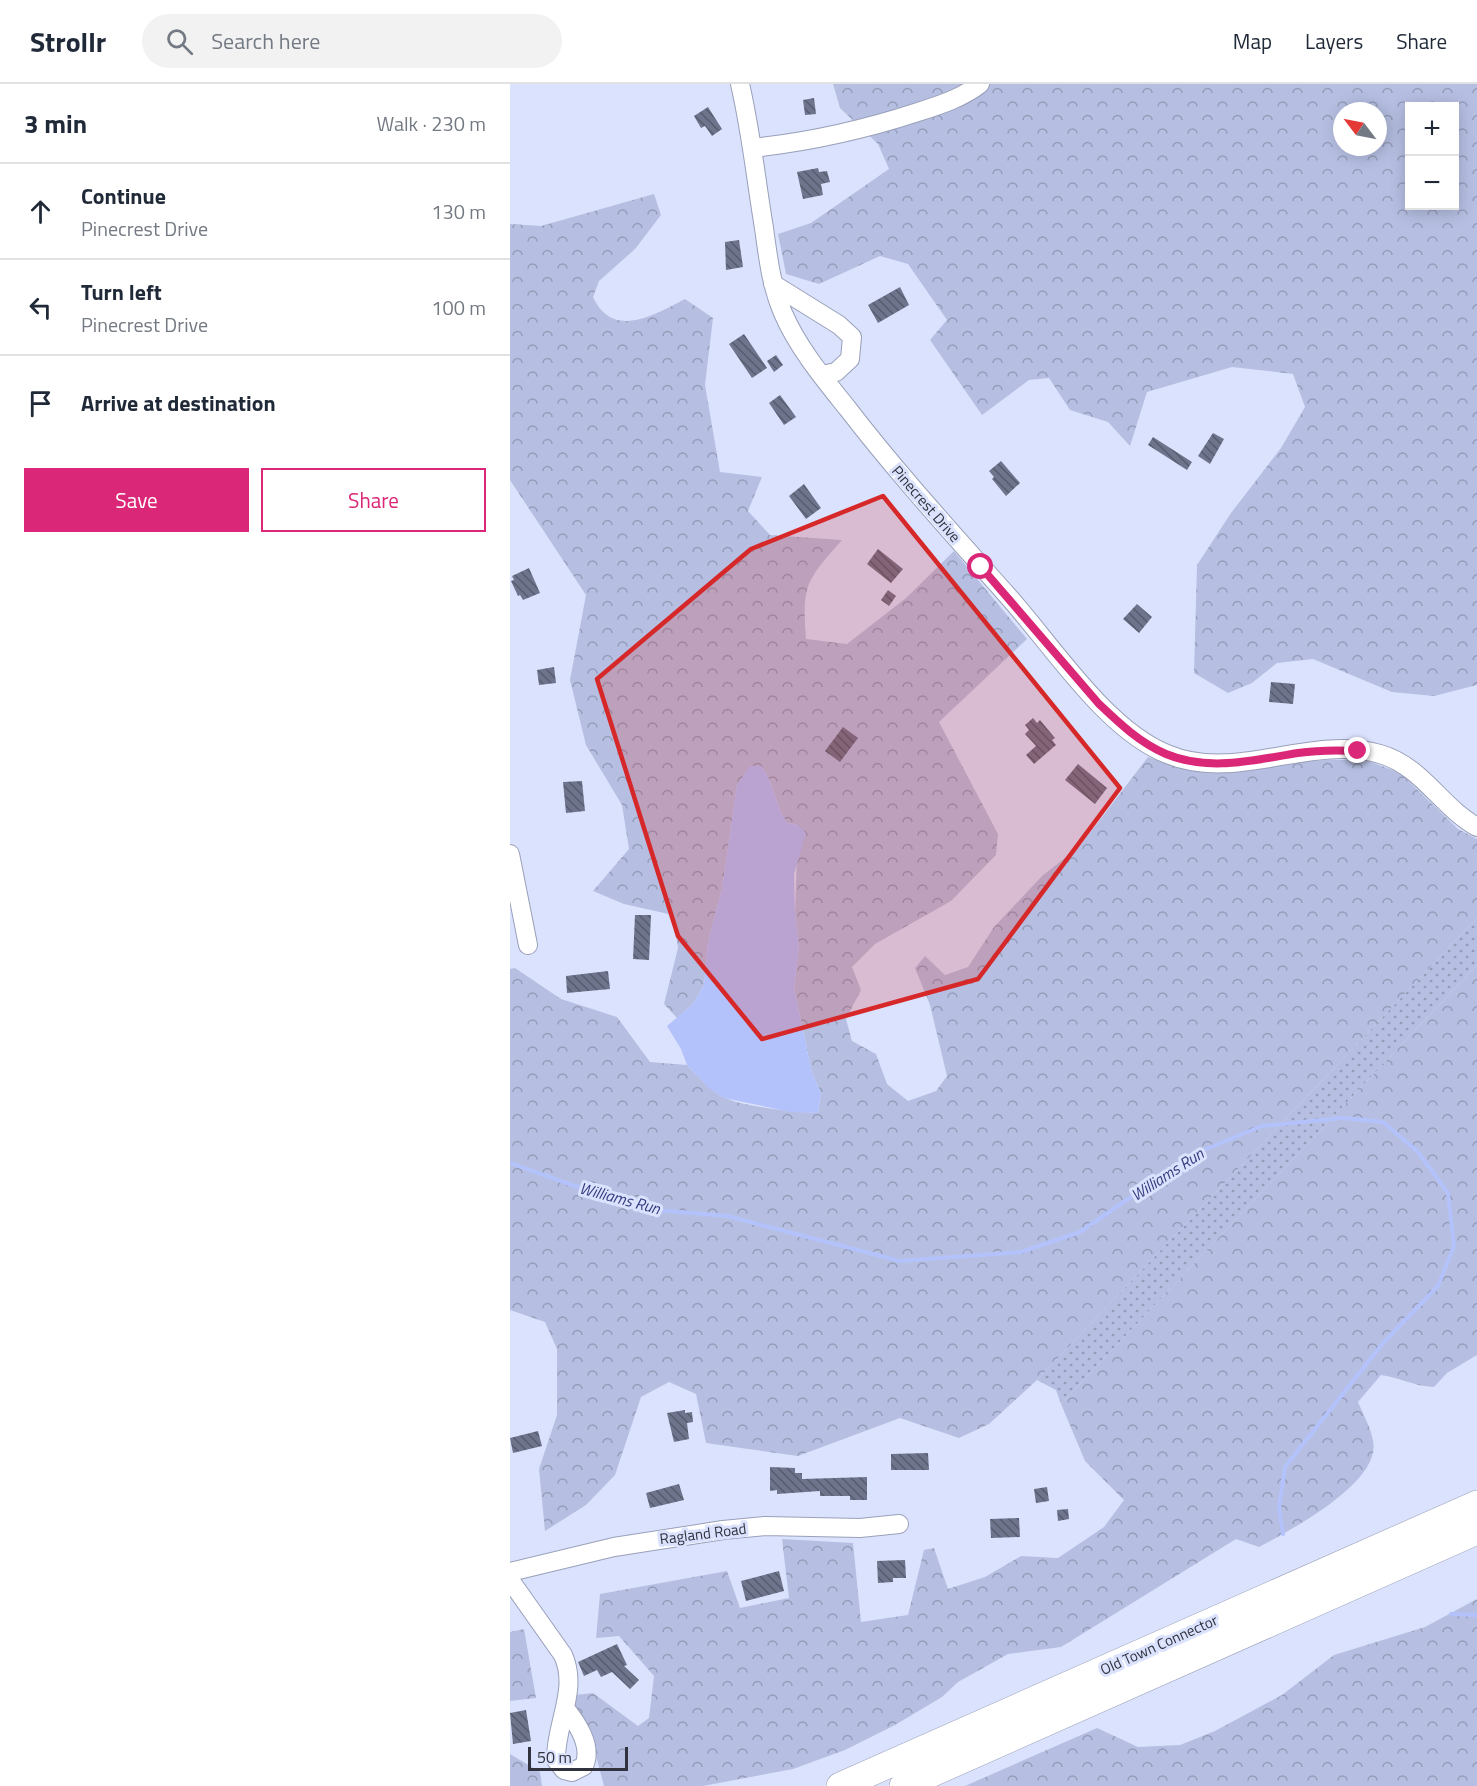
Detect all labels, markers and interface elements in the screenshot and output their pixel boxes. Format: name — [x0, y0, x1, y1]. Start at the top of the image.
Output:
search box — [142, 14, 562, 68]
text: Strollr — [30, 20, 106, 63]
text: Search here — [211, 24, 320, 58]
icon: search — [163, 25, 196, 58]
text: Map — [1233, 25, 1272, 57]
text: Layers — [1305, 25, 1363, 57]
text: Share — [1396, 25, 1447, 57]
north arrow — [1333, 102, 1387, 156]
map controls — [1405, 102, 1459, 210]
button: + — [1405, 102, 1459, 156]
text: 3 min — [24, 104, 87, 143]
text: Walk · 230 m — [377, 108, 486, 139]
button: − — [1405, 156, 1459, 210]
text: Continue — [81, 179, 166, 213]
icon: ahead — [24, 195, 57, 228]
text: 130 m — [431, 196, 486, 227]
text: Pinecrest Drive — [81, 213, 208, 244]
text: Turn left — [81, 275, 162, 309]
icon: left — [24, 291, 57, 324]
text: 100 m — [431, 292, 486, 323]
text: Pinecrest Drive — [81, 309, 208, 340]
text: Arrive at destination — [81, 386, 276, 420]
icon: arrive — [24, 387, 57, 420]
street label: Pinecrest Drive — [886, 460, 966, 547]
button: Save — [24, 468, 249, 532]
button: Share — [261, 468, 486, 532]
route start — [967, 553, 993, 579]
route end — [1344, 737, 1370, 763]
water label: Williams Run — [1126, 1141, 1209, 1207]
water label: Williams Run — [577, 1176, 664, 1221]
street label: Ragland Road — [658, 1517, 748, 1550]
street label: Old Town Connector — [1096, 1608, 1221, 1681]
scale bar — [528, 1744, 628, 1772]
text: 50 m — [537, 1745, 572, 1769]

